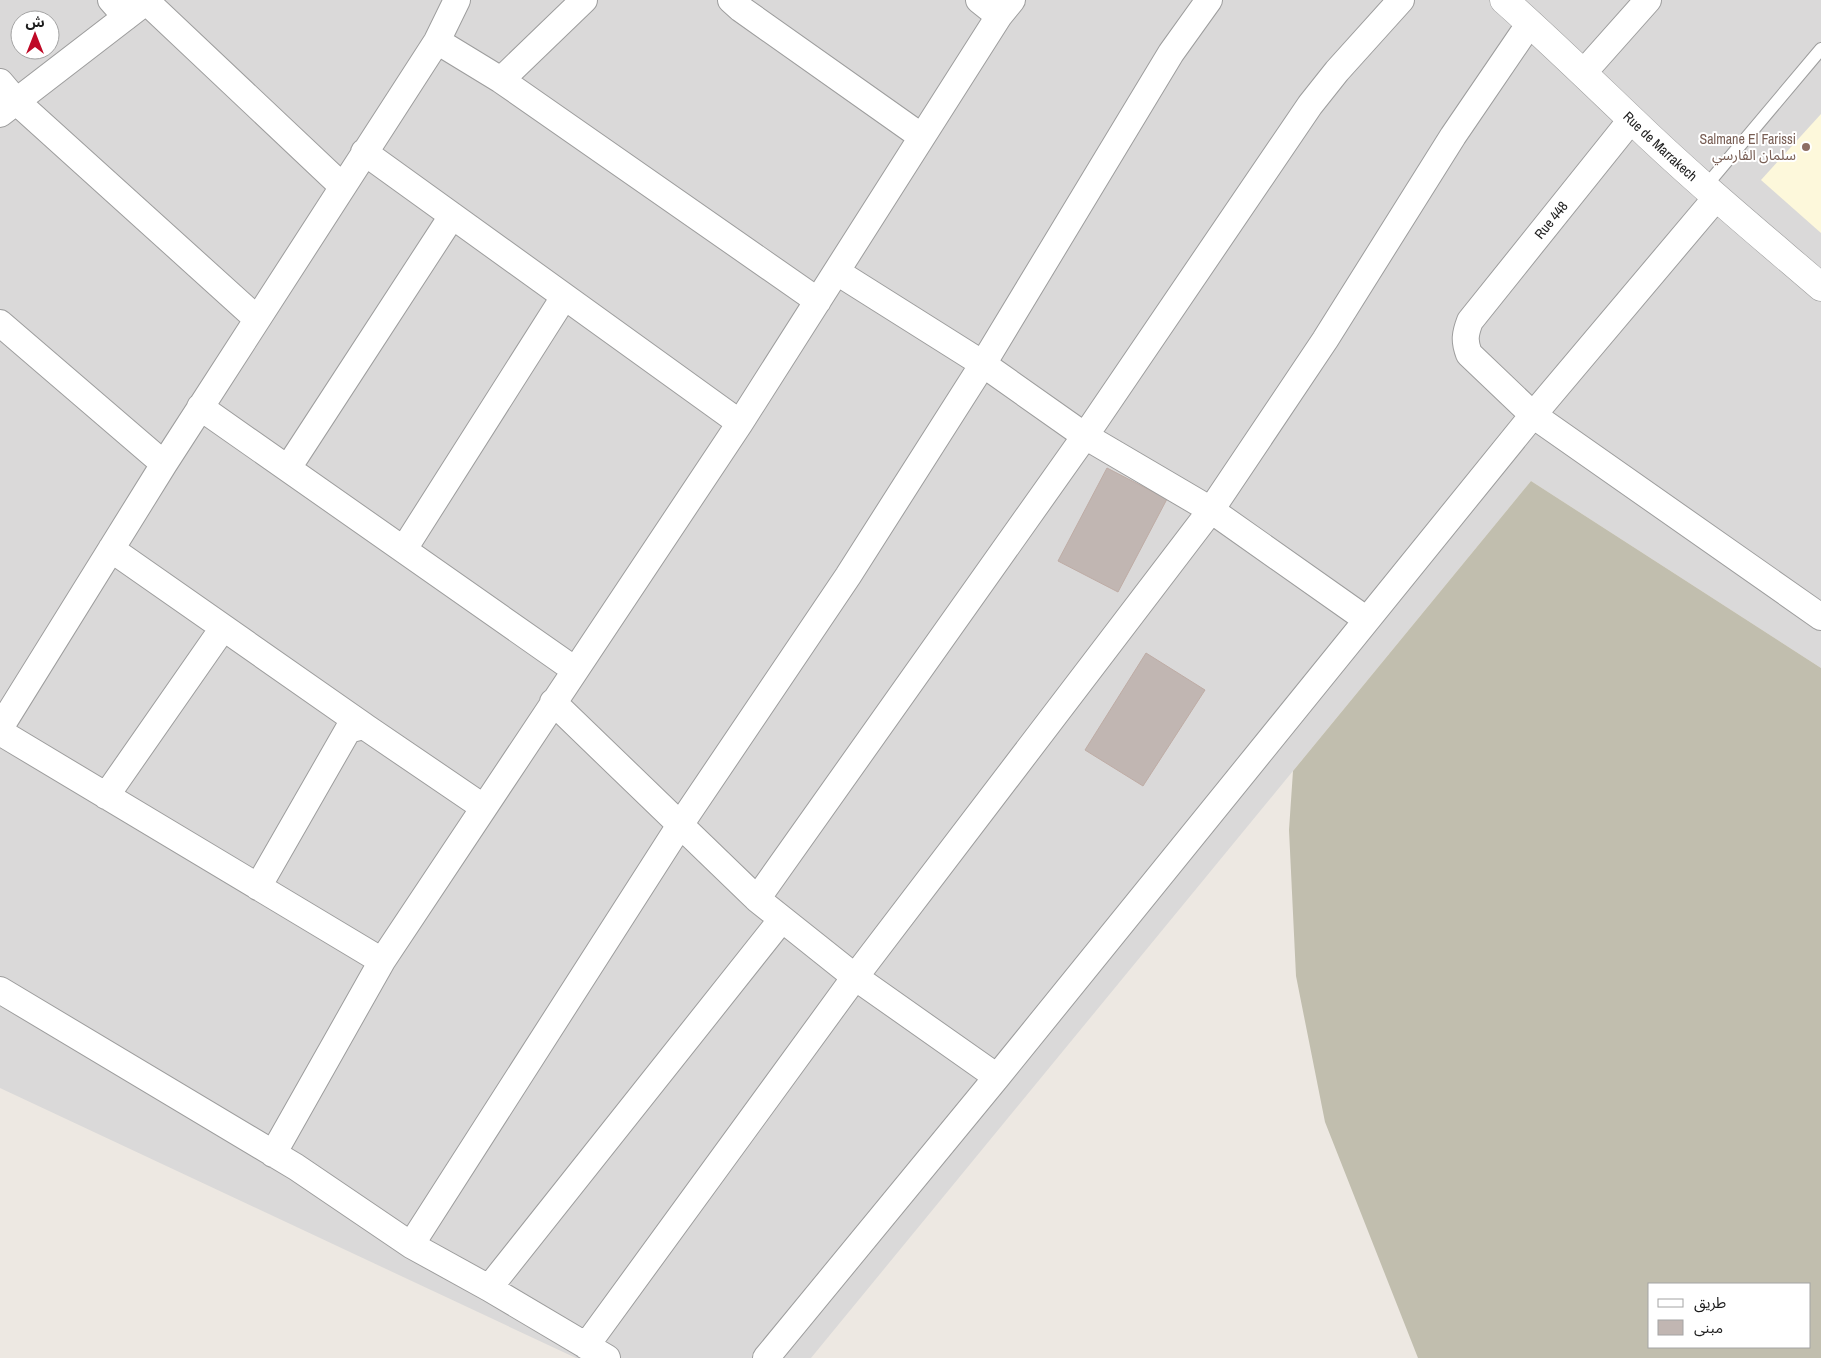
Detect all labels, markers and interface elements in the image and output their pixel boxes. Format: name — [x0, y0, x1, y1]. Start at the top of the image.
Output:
north arrow — [10, 10, 60, 60]
text: ش — [25, 13, 45, 31]
street label: Rue de Marrakech — [1619, 107, 1701, 185]
place label: Salmane El Farissi سلمان الفارسي — [1700, 130, 1796, 166]
marker: Salmane El Farissi سلمان الفارسي — [1800, 141, 1812, 153]
street label: Rue 448 — [1530, 197, 1572, 243]
legend — [1648, 1283, 1811, 1348]
text: طريق — [1694, 1292, 1726, 1313]
text: مبنى — [1694, 1317, 1723, 1338]

